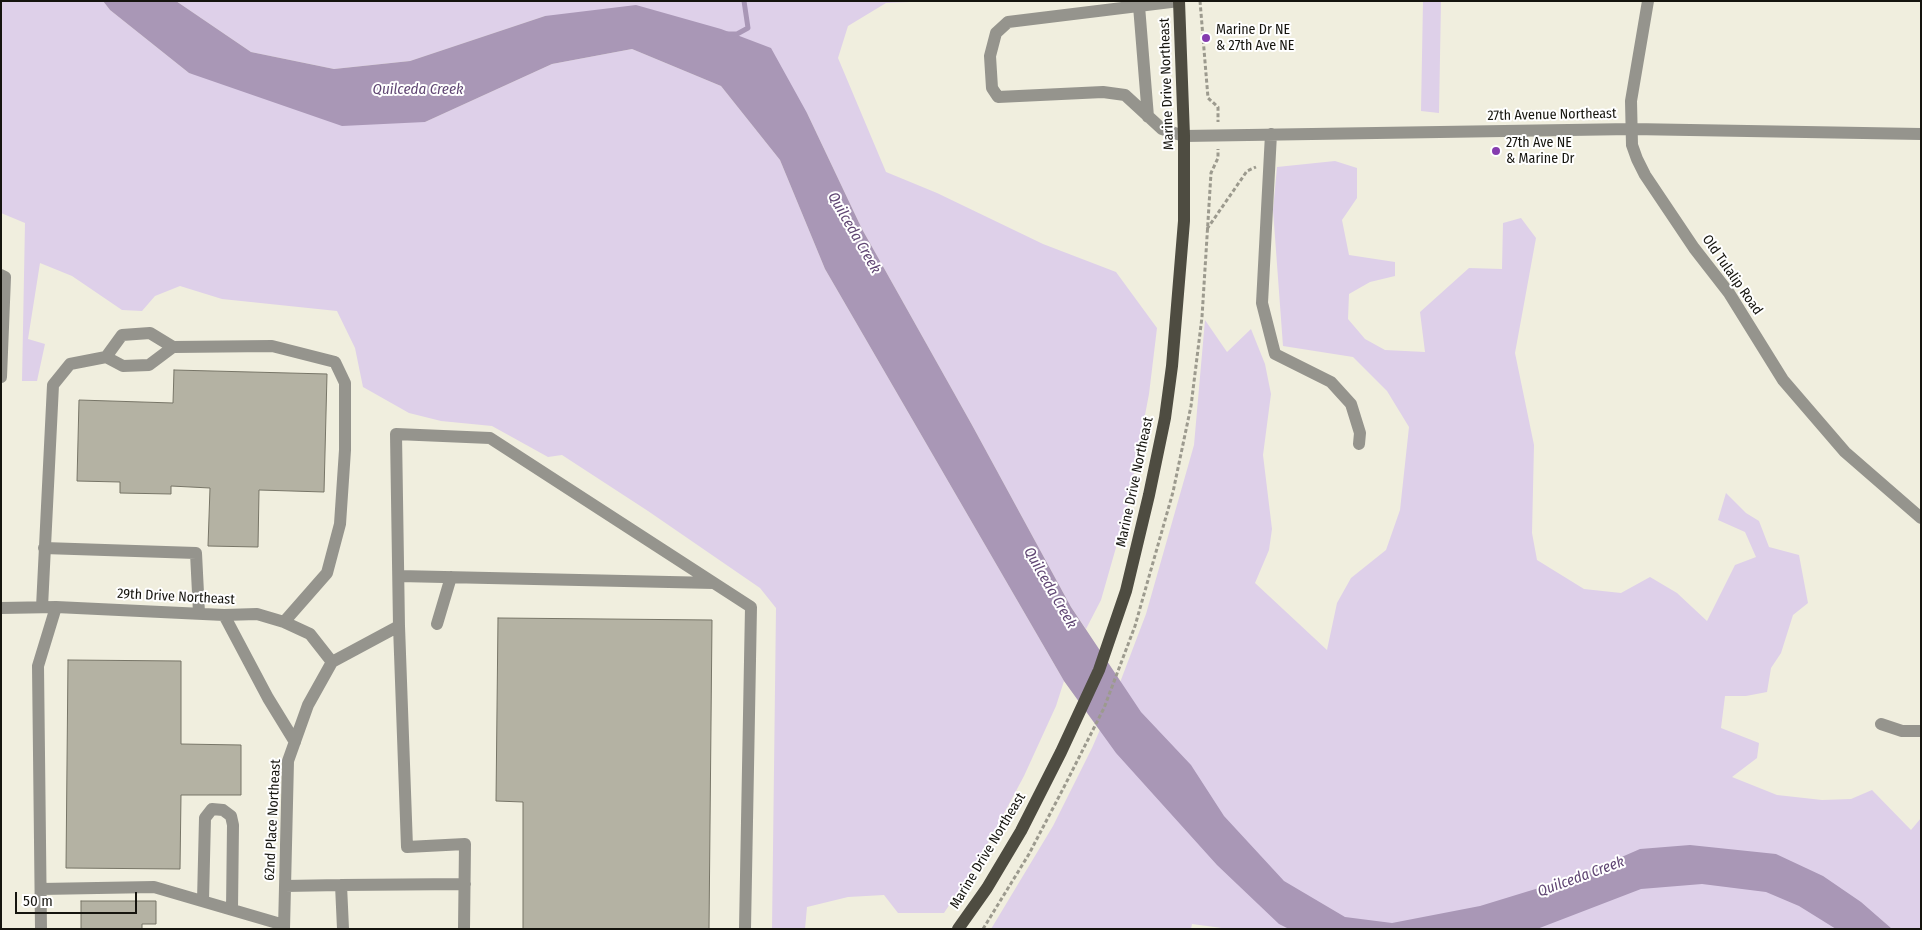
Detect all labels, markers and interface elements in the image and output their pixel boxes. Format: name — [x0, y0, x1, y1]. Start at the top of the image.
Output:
street label: Marine Drive Northeast — [1156, 17, 1178, 151]
place label: Marine Dr NE & 27th Ave NE — [1216, 22, 1294, 54]
marker: Marine Dr NE & 27th Ave NE — [1200, 32, 1212, 44]
water label: Quilceda Creek — [373, 81, 463, 99]
street label: 27th Avenue Northeast — [1487, 105, 1617, 125]
place label: 27th Ave NE & Marine Dr — [1506, 135, 1574, 168]
marker: 27th Ave NE & Marine Dr — [1490, 145, 1502, 157]
water label: Quilceda Creek — [823, 189, 885, 277]
street label: Old Tulalip Road — [1698, 232, 1766, 318]
street label: Marine Drive Northeast — [1113, 415, 1157, 549]
water label: Quilceda Creek — [1019, 544, 1081, 632]
street label: 29th Drive Northeast — [117, 586, 235, 608]
street label: 62nd Place Northeast — [261, 759, 285, 881]
street label: Marine Drive Northeast — [947, 790, 1029, 912]
water label: Quilceda Creek — [1535, 853, 1627, 901]
scale bar — [18, 882, 140, 914]
text: 50 m — [23, 892, 53, 910]

